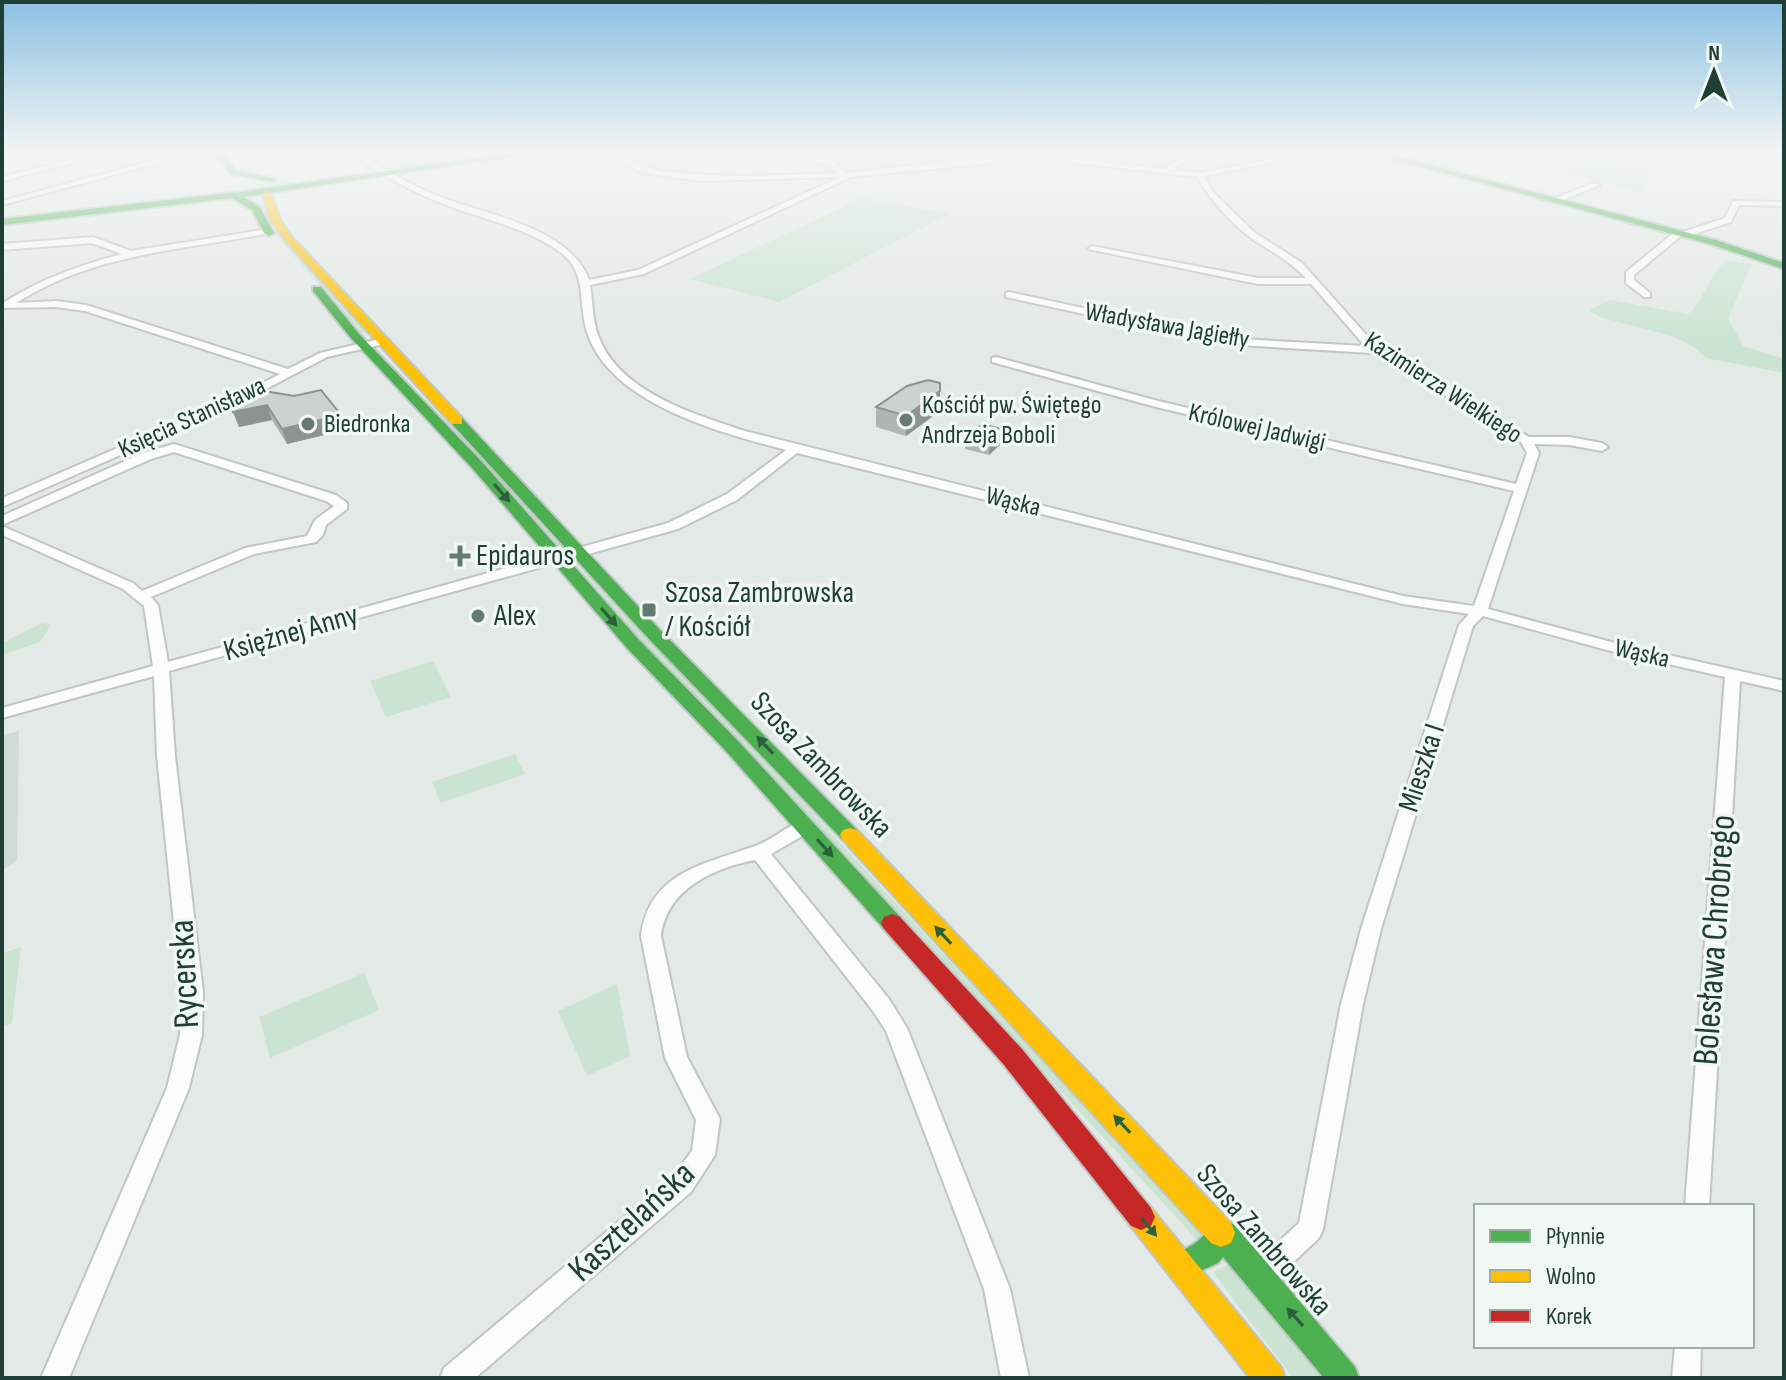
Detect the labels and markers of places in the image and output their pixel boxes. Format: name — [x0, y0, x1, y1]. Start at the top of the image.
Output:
place label: Kościół pw. Świętego Andrzeja Boboli — [921, 390, 1102, 451]
place label: Biedronka — [324, 409, 411, 440]
marker: Kościół pw. Świętego Andrzeja Boboli — [897, 411, 915, 429]
marker: Biedronka — [299, 415, 317, 433]
place label: Epidauros — [476, 538, 574, 574]
marker: Epidauros — [451, 547, 469, 565]
place label: Szosa Zambrowska / Kościół — [665, 575, 854, 645]
place label: Alex — [493, 598, 536, 634]
marker: Szosa Zambrowska / Kościół — [640, 601, 658, 619]
marker: Alex — [469, 607, 487, 625]

